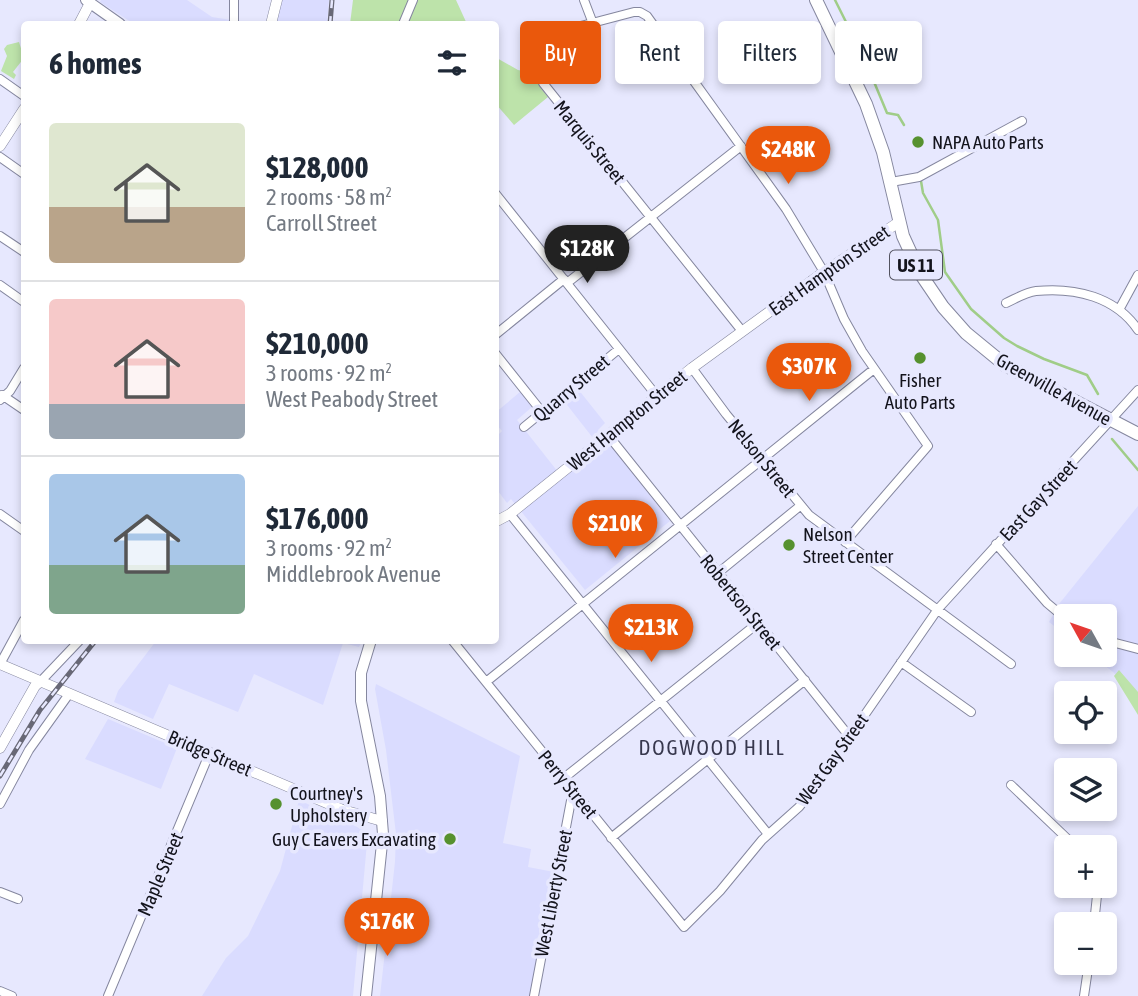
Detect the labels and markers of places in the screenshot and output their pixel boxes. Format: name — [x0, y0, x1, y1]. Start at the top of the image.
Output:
pin: $248K — [739, 127, 837, 186]
place label: NAPA Auto Parts — [932, 131, 1044, 153]
marker: NAPA Auto Parts — [910, 134, 926, 150]
pin: $128K — [538, 226, 636, 285]
pin: $307K — [760, 344, 858, 403]
marker: Fisher Auto Parts — [912, 350, 928, 366]
place label: Fisher Auto Parts — [885, 369, 956, 413]
pin: $210K — [566, 500, 664, 560]
place label: Nelson Street Center — [803, 523, 894, 567]
marker: Nelson Street Center — [781, 537, 797, 553]
pin: $213K — [602, 604, 700, 664]
place label: Courtney's Upholstery — [290, 782, 368, 826]
marker: Courtney's Upholstery — [268, 796, 284, 812]
place label: Guy C Eavers Excavating — [272, 828, 437, 850]
marker: Guy C Eavers Excavating — [442, 831, 458, 847]
pin: $176K — [338, 898, 436, 958]

